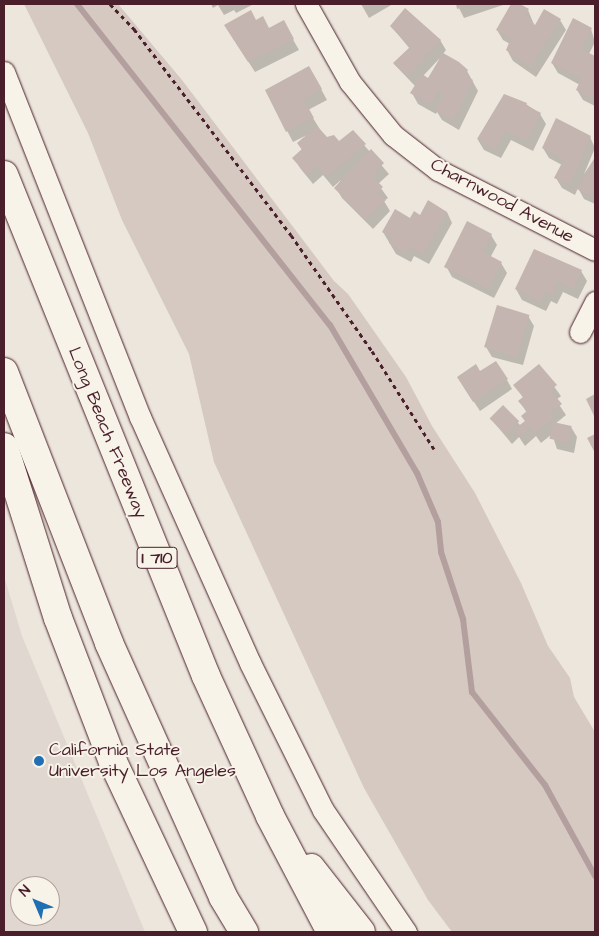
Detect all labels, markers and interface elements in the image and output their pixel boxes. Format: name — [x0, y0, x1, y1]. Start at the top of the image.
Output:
street label: Charnwood Avenue — [427, 154, 577, 248]
street label: Long Beach Freeway — [63, 344, 151, 522]
road number: I 710 — [136, 544, 178, 572]
place label: California State University Los Angeles — [49, 740, 236, 782]
marker: California State University Los Angeles — [33, 755, 45, 767]
north arrow — [10, 876, 60, 926]
text: N — [15, 881, 35, 901]

